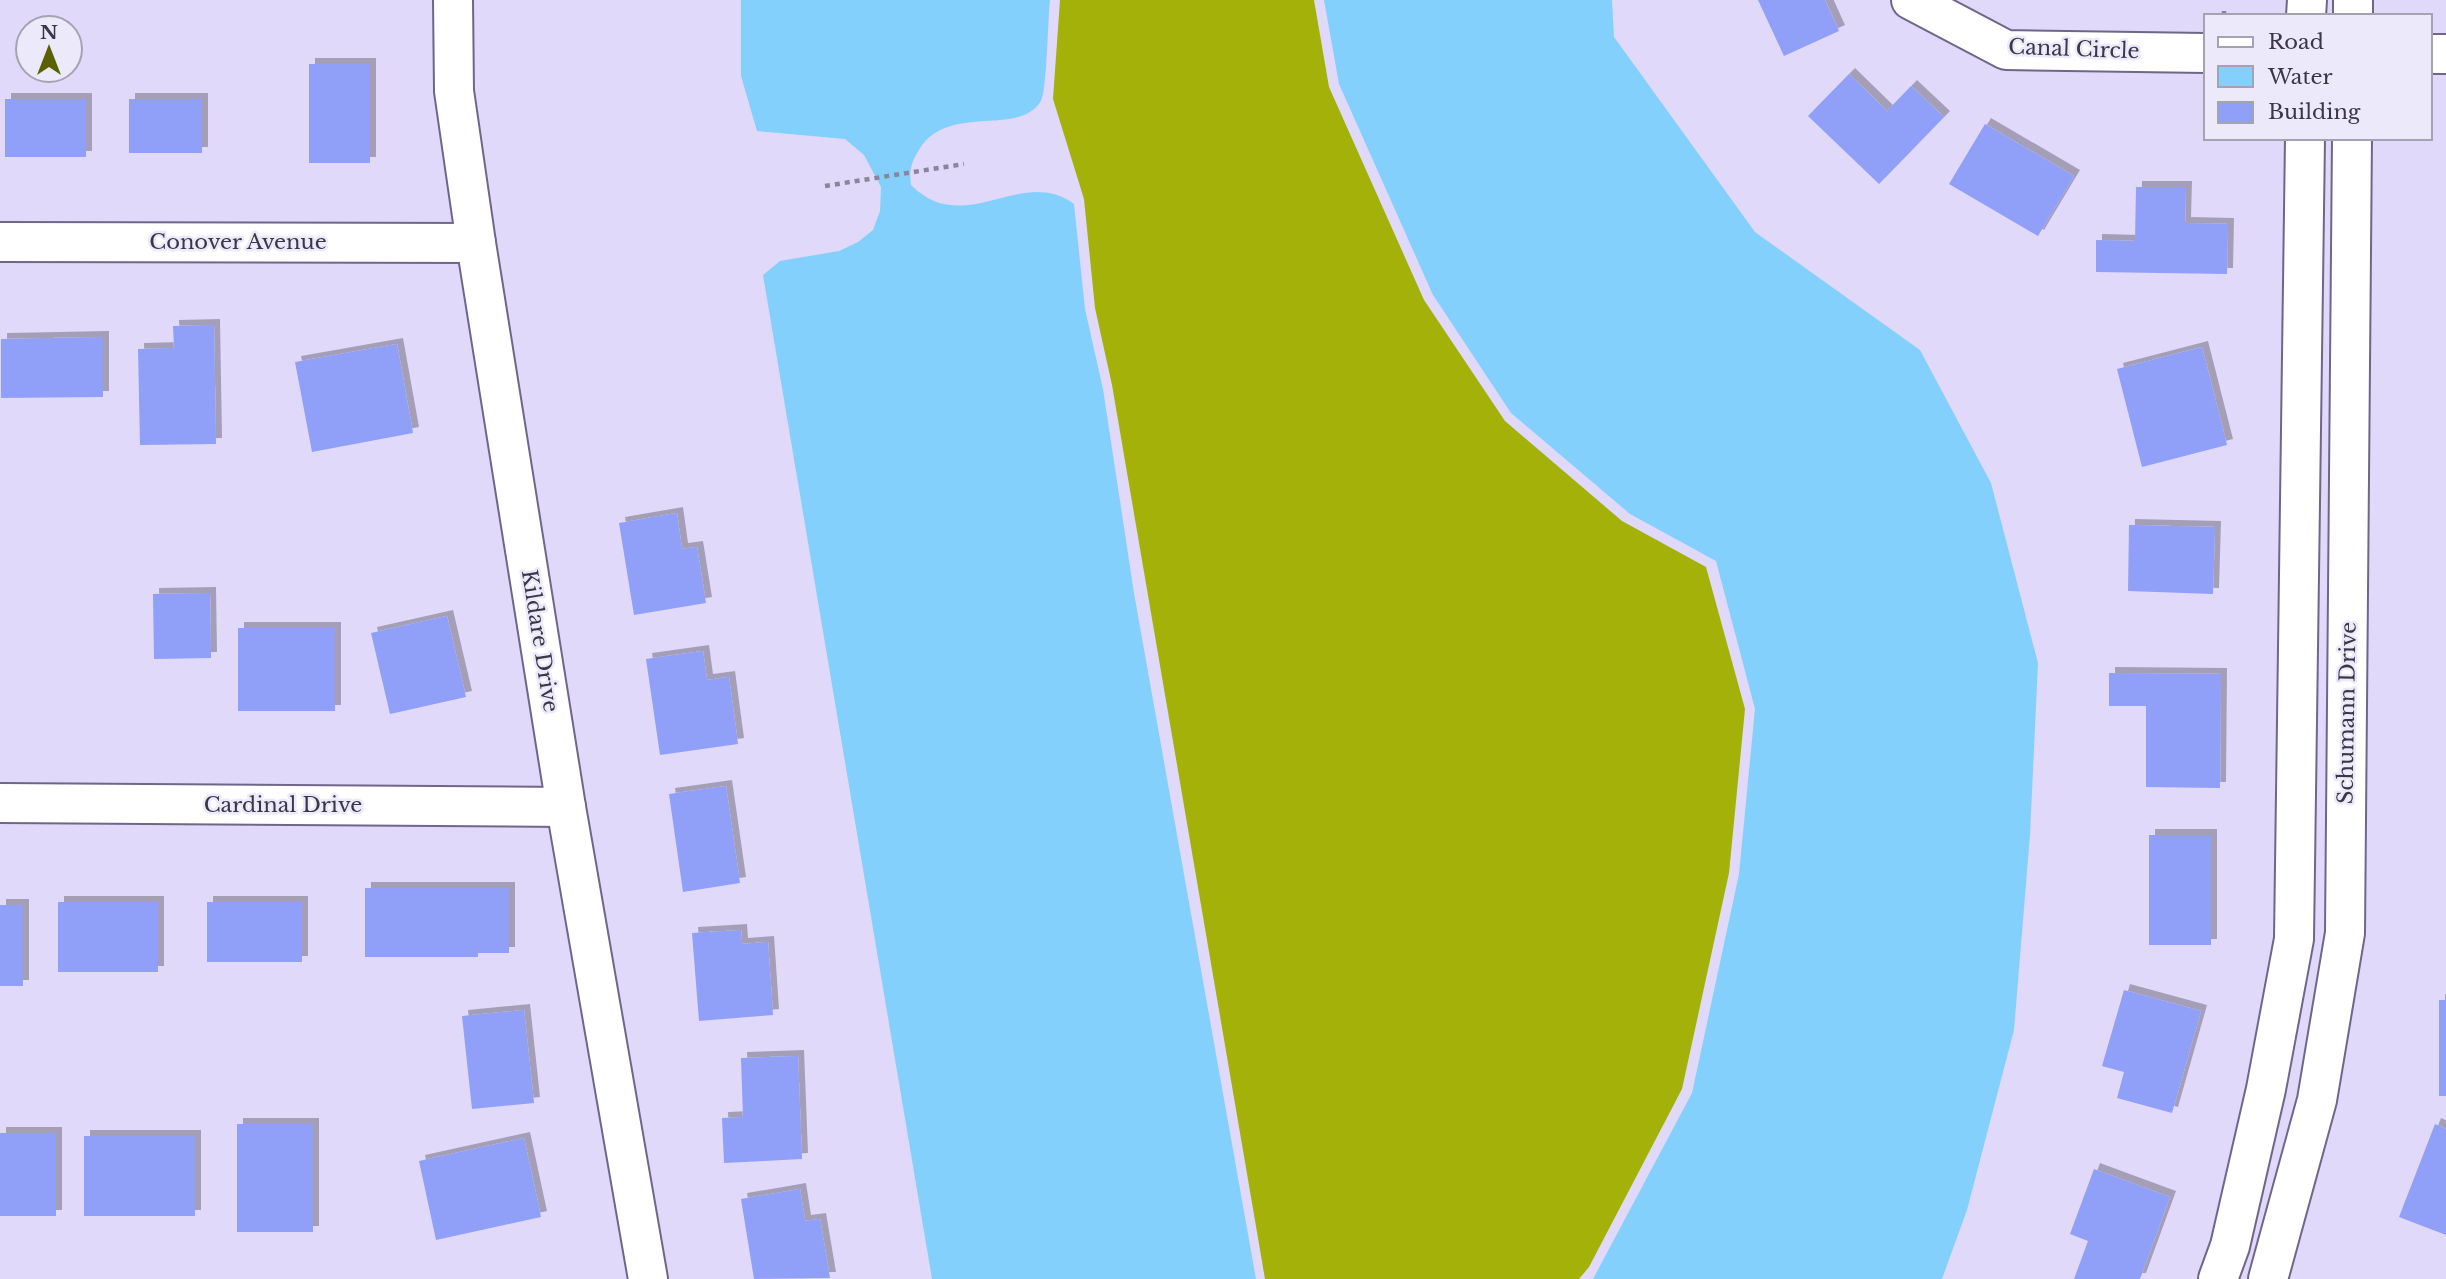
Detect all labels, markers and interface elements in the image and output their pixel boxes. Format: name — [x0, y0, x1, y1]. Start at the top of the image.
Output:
north arrow — [14, 14, 84, 84]
legend — [2204, 14, 2432, 140]
text: N — [40, 21, 58, 44]
text: Road — [2268, 29, 2324, 55]
street label: Canal Circle — [2008, 34, 2140, 64]
text: Water — [2267, 64, 2332, 90]
text: Building — [2268, 99, 2361, 125]
street label: Conover Avenue — [149, 229, 327, 255]
street label: Kildare Drive — [516, 568, 564, 714]
street label: Schumann Drive — [2332, 622, 2362, 804]
street label: Cardinal Drive — [204, 792, 362, 818]

